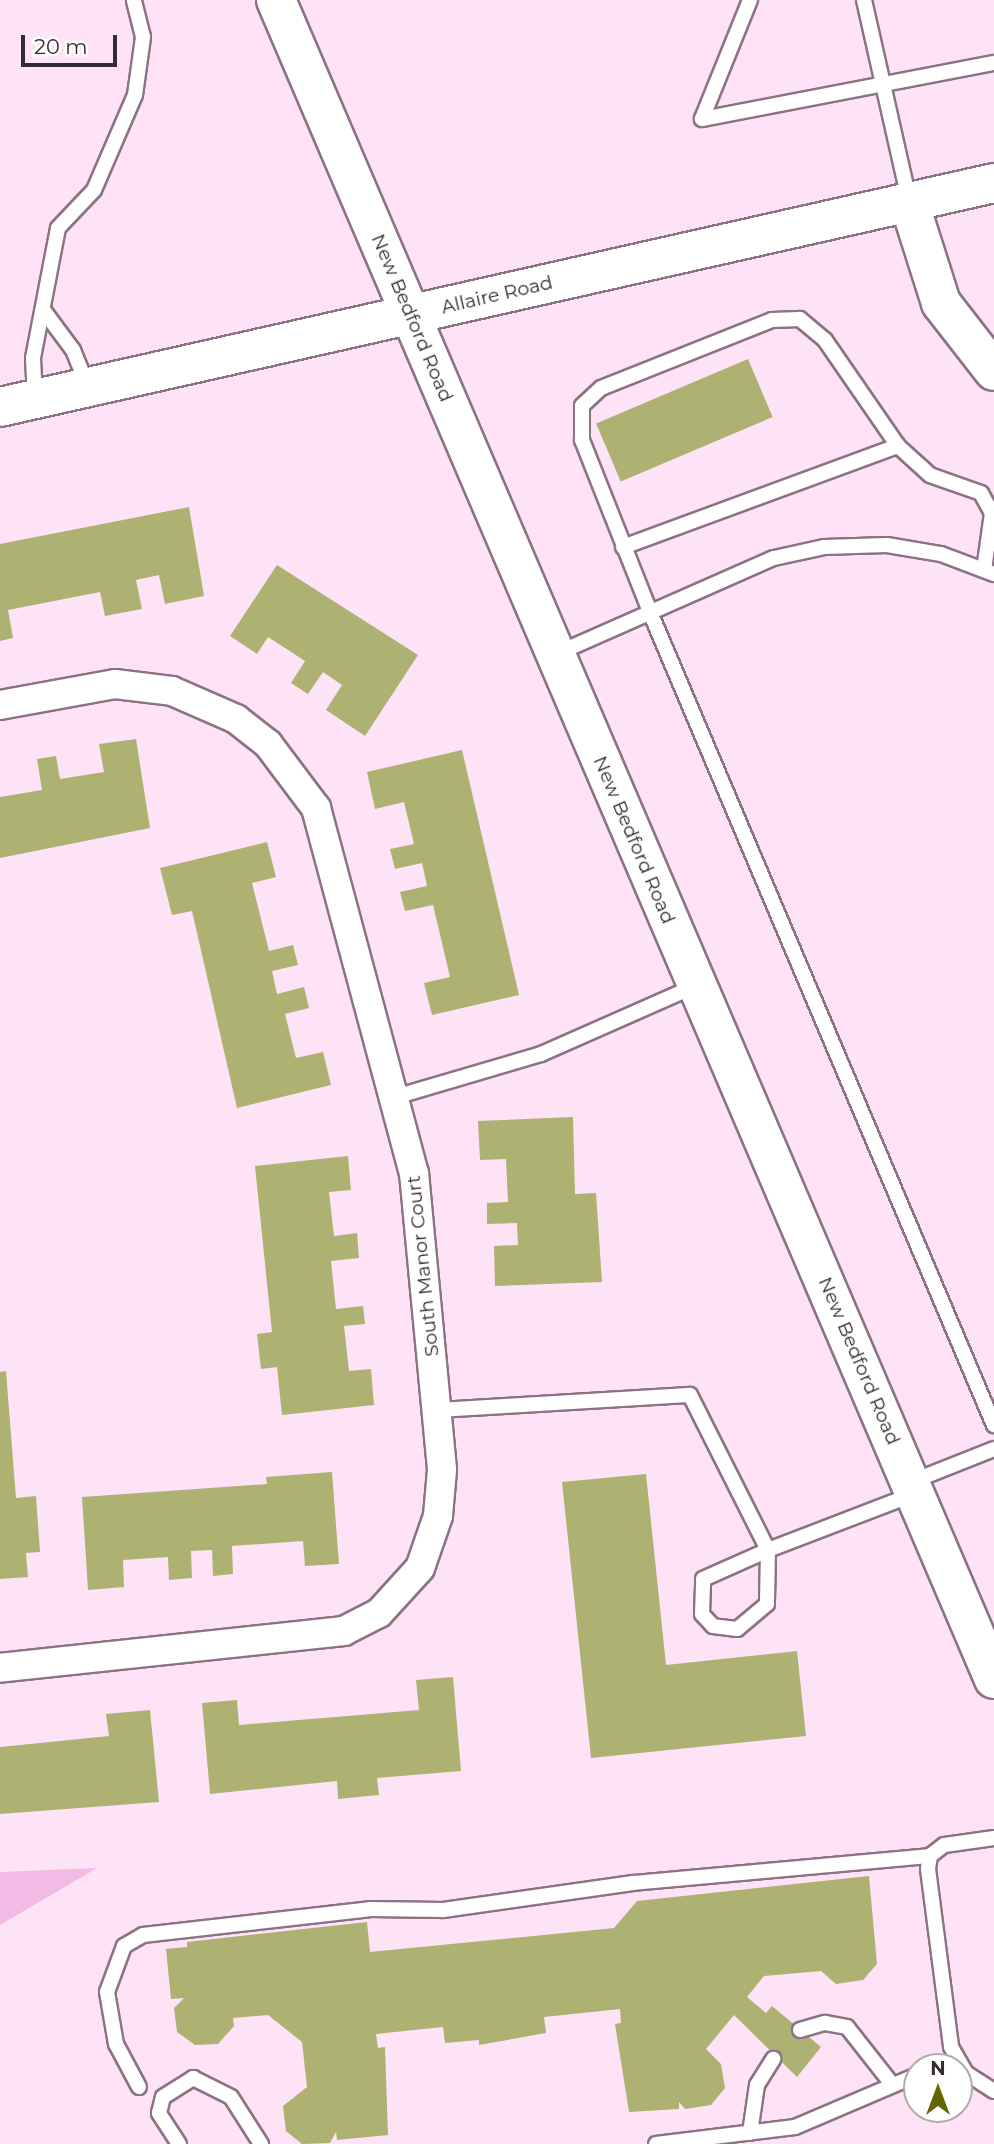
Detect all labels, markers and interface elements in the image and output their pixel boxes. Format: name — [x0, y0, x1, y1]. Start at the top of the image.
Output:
scale bar — [24, 21, 121, 65]
text: 20 m — [34, 34, 88, 59]
street label: New Bedford Road — [366, 231, 458, 405]
street label: Allaire Road — [439, 271, 555, 319]
street label: New Bedford Road — [588, 753, 680, 927]
street label: South Manor Court — [402, 1174, 444, 1358]
street label: New Bedford Road — [813, 1274, 905, 1448]
north arrow — [903, 2053, 973, 2123]
text: N — [930, 2057, 946, 2080]

